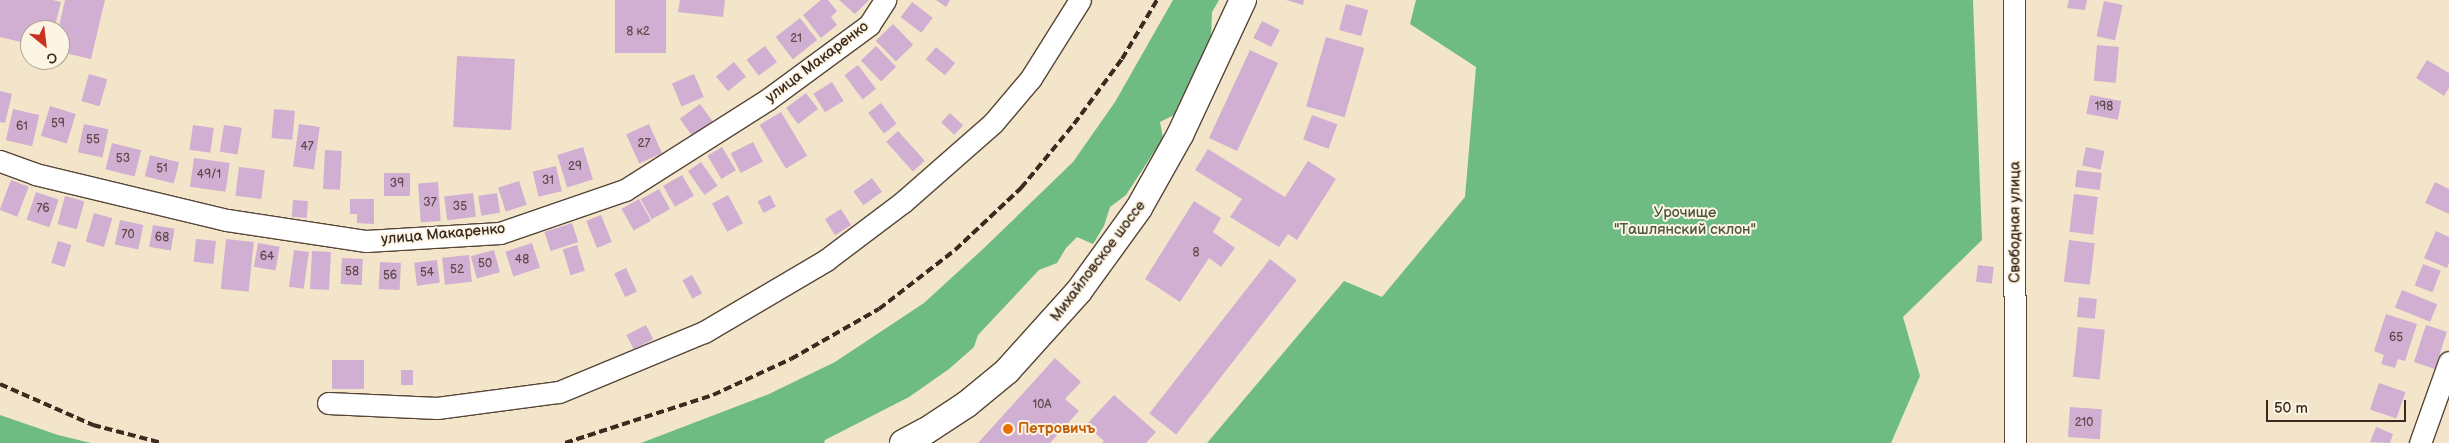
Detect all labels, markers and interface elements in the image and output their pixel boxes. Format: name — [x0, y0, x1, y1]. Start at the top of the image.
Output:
street label: улица Макаренко — [762, 17, 872, 107]
north arrow — [20, 20, 70, 70]
house number: 8 к2 — [626, 25, 650, 39]
house number: 21 — [790, 32, 802, 46]
text: С — [44, 48, 60, 67]
house number: 198 — [2095, 100, 2113, 114]
house number: 59 — [51, 117, 65, 131]
house number: 61 — [16, 120, 28, 134]
house number: 55 — [86, 133, 100, 147]
house number: 27 — [638, 137, 650, 151]
house number: 47 — [300, 140, 314, 154]
house number: 53 — [116, 152, 130, 166]
house number: 29 — [568, 160, 582, 174]
street label: Свободная улица — [2006, 161, 2024, 283]
house number: 51 — [156, 162, 168, 176]
house number: 49/1 — [197, 168, 221, 182]
house number: 31 — [542, 174, 554, 188]
house number: 39 — [390, 177, 404, 191]
house number: 37 — [423, 196, 437, 210]
street label: Михайловское шоссе — [1047, 197, 1149, 325]
house number: 35 — [453, 200, 467, 214]
house number: 76 — [36, 202, 50, 216]
park label: Урочище "Ташлянский склон" — [1614, 203, 1756, 238]
street label: улица Макаренко — [380, 220, 506, 248]
house number: 70 — [122, 228, 134, 242]
house number: 68 — [155, 231, 169, 245]
house number: 8 — [1193, 246, 1199, 260]
house number: 64 — [260, 250, 274, 264]
house number: 48 — [515, 253, 529, 267]
house number: 50 — [478, 257, 492, 271]
house number: 52 — [450, 263, 464, 277]
house number: 58 — [345, 265, 359, 279]
house number: 54 — [420, 266, 434, 280]
house number: 56 — [383, 269, 397, 283]
house number: 65 — [2389, 331, 2403, 345]
scale bar — [2269, 390, 2409, 422]
house number: 10А — [1033, 398, 1051, 412]
text: 50 m — [2274, 399, 2308, 418]
house number: 210 — [2075, 416, 2093, 430]
place label: Петровичъ — [1018, 420, 1095, 438]
marker: Петровичъ — [1002, 423, 1014, 435]

